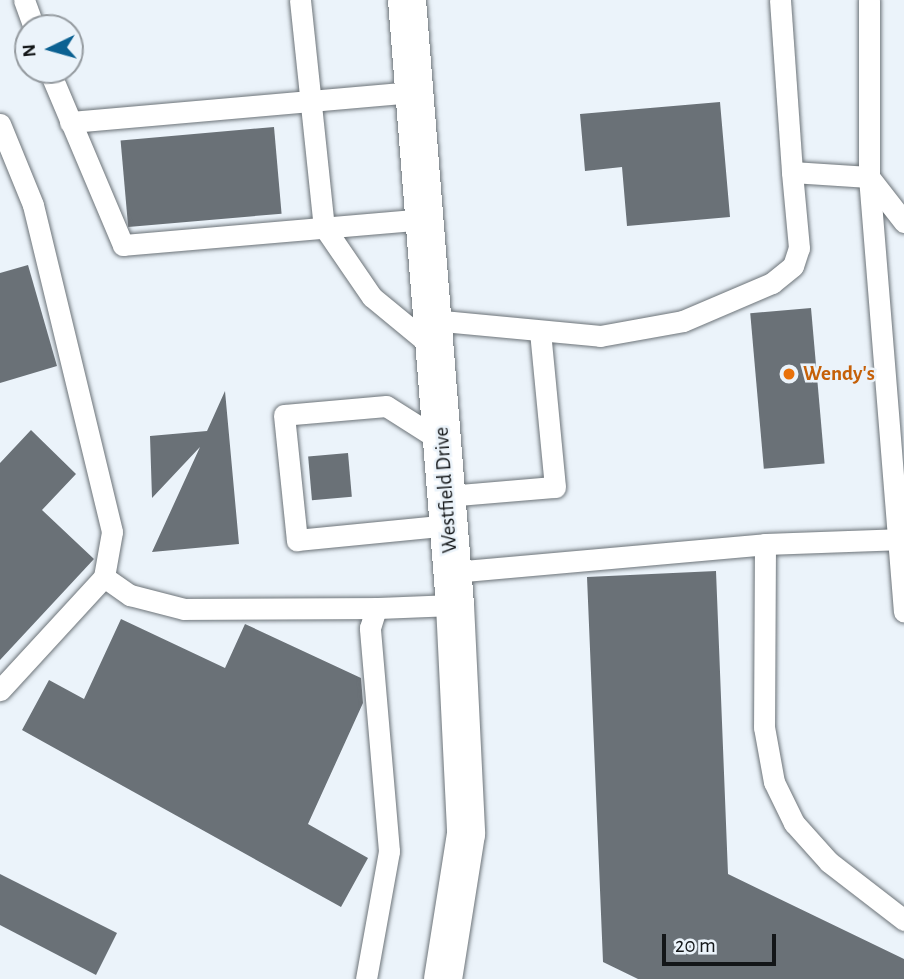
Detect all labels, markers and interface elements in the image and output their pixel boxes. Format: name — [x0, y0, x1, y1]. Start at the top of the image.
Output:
north arrow — [14, 14, 84, 84]
text: N — [20, 43, 40, 58]
place label: Wendy's — [803, 361, 875, 387]
marker: Wendy's — [781, 366, 797, 382]
street label: Westfield Drive — [429, 426, 463, 554]
scale bar — [666, 920, 780, 964]
text: 20 m — [675, 935, 716, 956]

